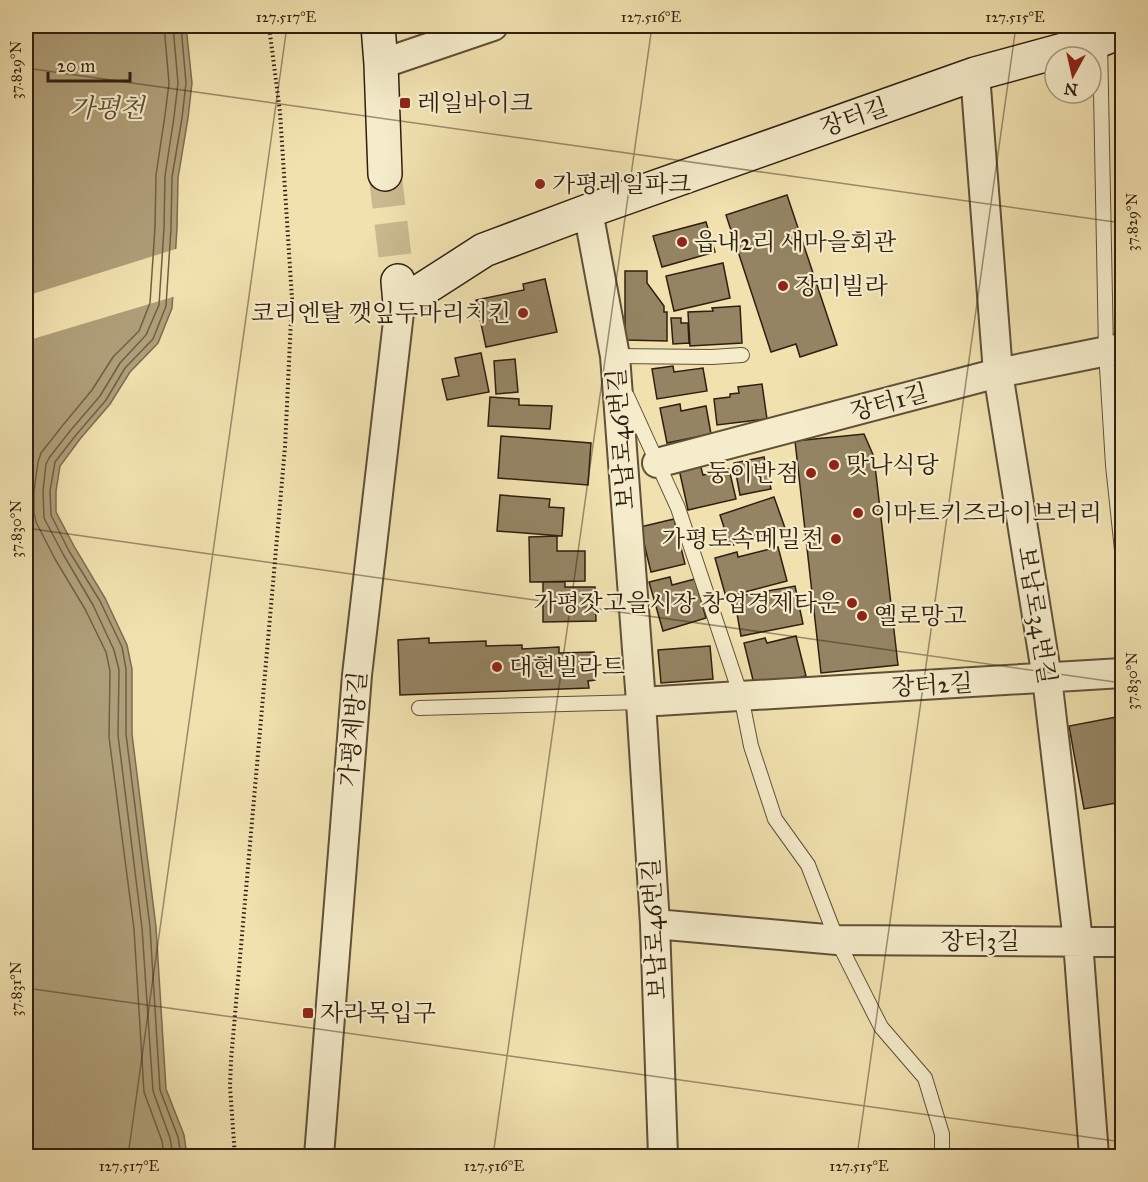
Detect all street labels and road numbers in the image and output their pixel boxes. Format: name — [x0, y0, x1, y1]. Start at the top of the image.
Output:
street label: 장터길 — [816, 91, 892, 143]
street label: 보납로46번길 — [601, 367, 641, 511]
street label: 장터1길 — [847, 377, 931, 427]
street label: 보납로34번길 — [1011, 544, 1063, 686]
street label: 장터2길 — [891, 668, 973, 702]
street label: 가평제방길 — [333, 670, 373, 788]
street label: 보납로46번길 — [635, 858, 673, 1000]
street label: 장터3길 — [940, 926, 1020, 956]

